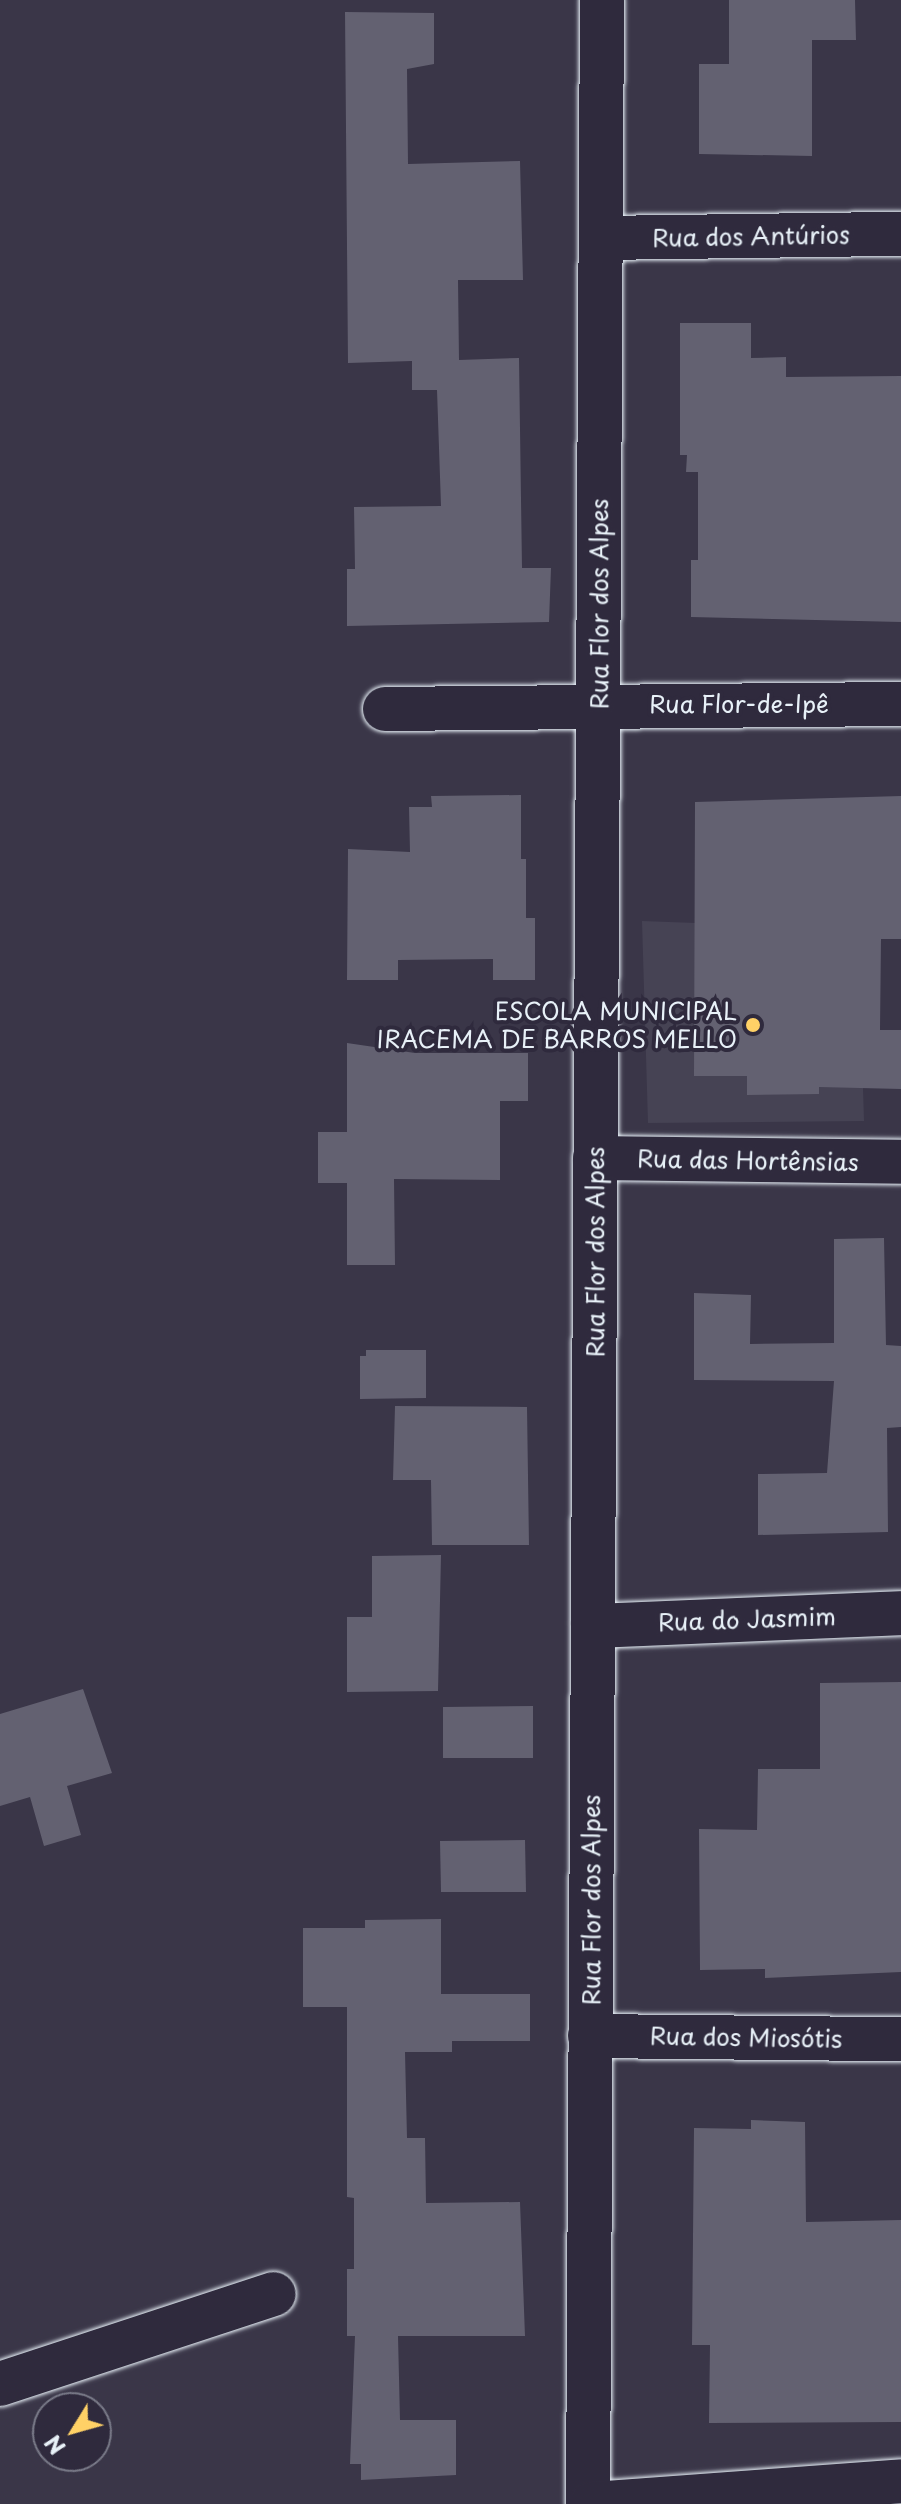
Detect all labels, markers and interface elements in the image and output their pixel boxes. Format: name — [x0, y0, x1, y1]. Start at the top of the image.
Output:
street label: Rua dos Antúrios — [652, 220, 850, 252]
street label: Rua Flor dos Alpes — [585, 497, 613, 711]
street label: Rua Flor-de-Ipê — [648, 690, 830, 718]
place label: ESCOLA MUNICIPAL IRACEMA DE BARROS MELLO — [377, 997, 737, 1053]
marker: ESCOLA MUNICIPAL IRACEMA DE BARROS MELLO — [744, 1016, 762, 1034]
street label: Rua das Hortênsias — [636, 1144, 860, 1176]
street label: Rua Flor dos Alpes — [581, 1145, 609, 1359]
street label: Rua do Jasmim — [657, 1601, 837, 1637]
street label: Rua Flor dos Alpes — [577, 1793, 605, 2007]
street label: Rua dos Miosótis — [649, 2021, 843, 2053]
north arrow — [32, 2392, 112, 2472]
text: N — [36, 2429, 72, 2462]

